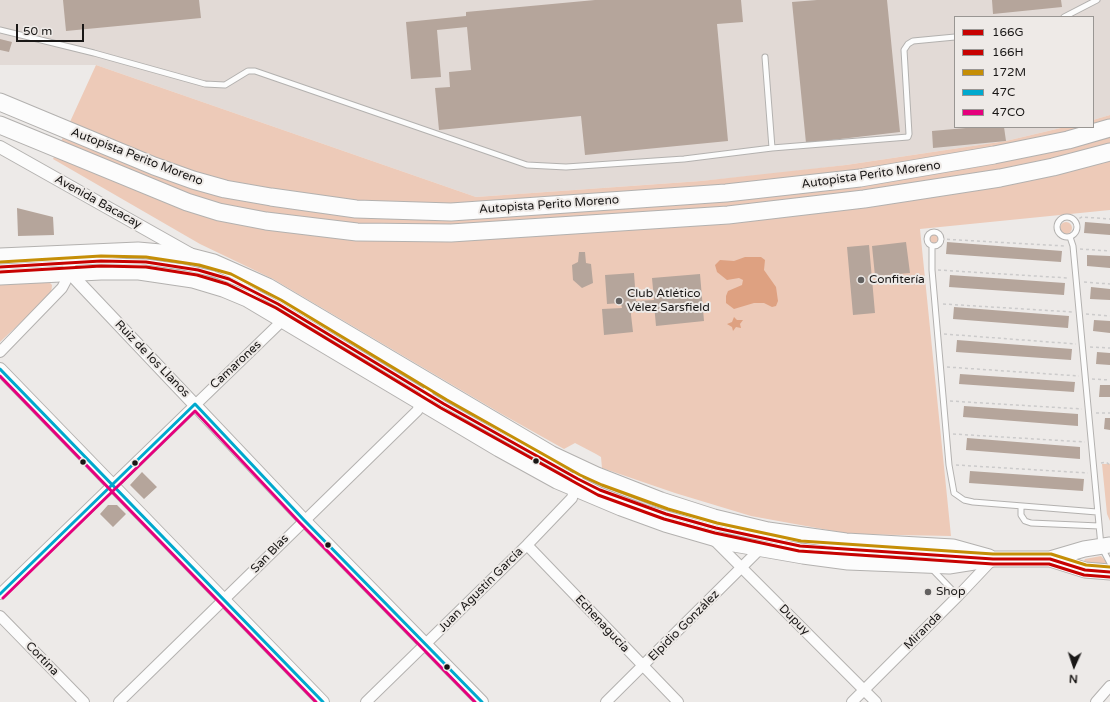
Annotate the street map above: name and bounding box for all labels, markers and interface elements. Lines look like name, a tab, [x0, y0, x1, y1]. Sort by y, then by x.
scale bar	[18, 16, 86, 42]
legend	[954, 16, 1094, 128]
text: 50 m	[23, 24, 52, 38]
text: 166G	[992, 25, 1024, 39]
text: 166H	[992, 45, 1024, 59]
text: 172M	[992, 65, 1026, 79]
text: 47C	[992, 85, 1015, 99]
text: 47CO	[992, 105, 1025, 119]
street label: Autopista Perito Moreno	[69, 125, 205, 189]
street label: Autopista Perito Moreno	[801, 158, 941, 192]
street label: Avenida Bacacay	[52, 172, 144, 232]
street label: Autopista Perito Moreno	[479, 193, 619, 217]
place label: Confitería	[869, 273, 925, 287]
marker: Confitería	[856, 275, 866, 285]
place label: Club Atlético Vélez Sarsfield	[627, 287, 710, 315]
marker: Club Atlético Vélez Sarsfield	[614, 296, 624, 306]
street label: Ruiz de los Llanos	[112, 317, 192, 401]
street label: Camarones	[208, 338, 264, 392]
unlabelled marker	[531, 456, 541, 466]
unlabelled marker	[78, 457, 88, 467]
unlabelled marker	[130, 458, 140, 468]
street label: San Blas	[248, 532, 292, 576]
unlabelled marker	[323, 540, 333, 550]
street label: Juan Agustín García	[436, 545, 526, 635]
place label: Shop	[936, 585, 965, 599]
marker: Shop	[923, 587, 933, 597]
street label: Elpidio González	[646, 588, 722, 664]
street label: Echenagucía	[572, 592, 632, 656]
street label: Dupuy	[776, 602, 812, 638]
street label: Miranda	[901, 609, 945, 653]
street label: Cortina	[22, 639, 62, 679]
north arrow	[1054, 646, 1094, 686]
unlabelled marker	[442, 662, 452, 672]
text: N	[1069, 672, 1078, 685]

